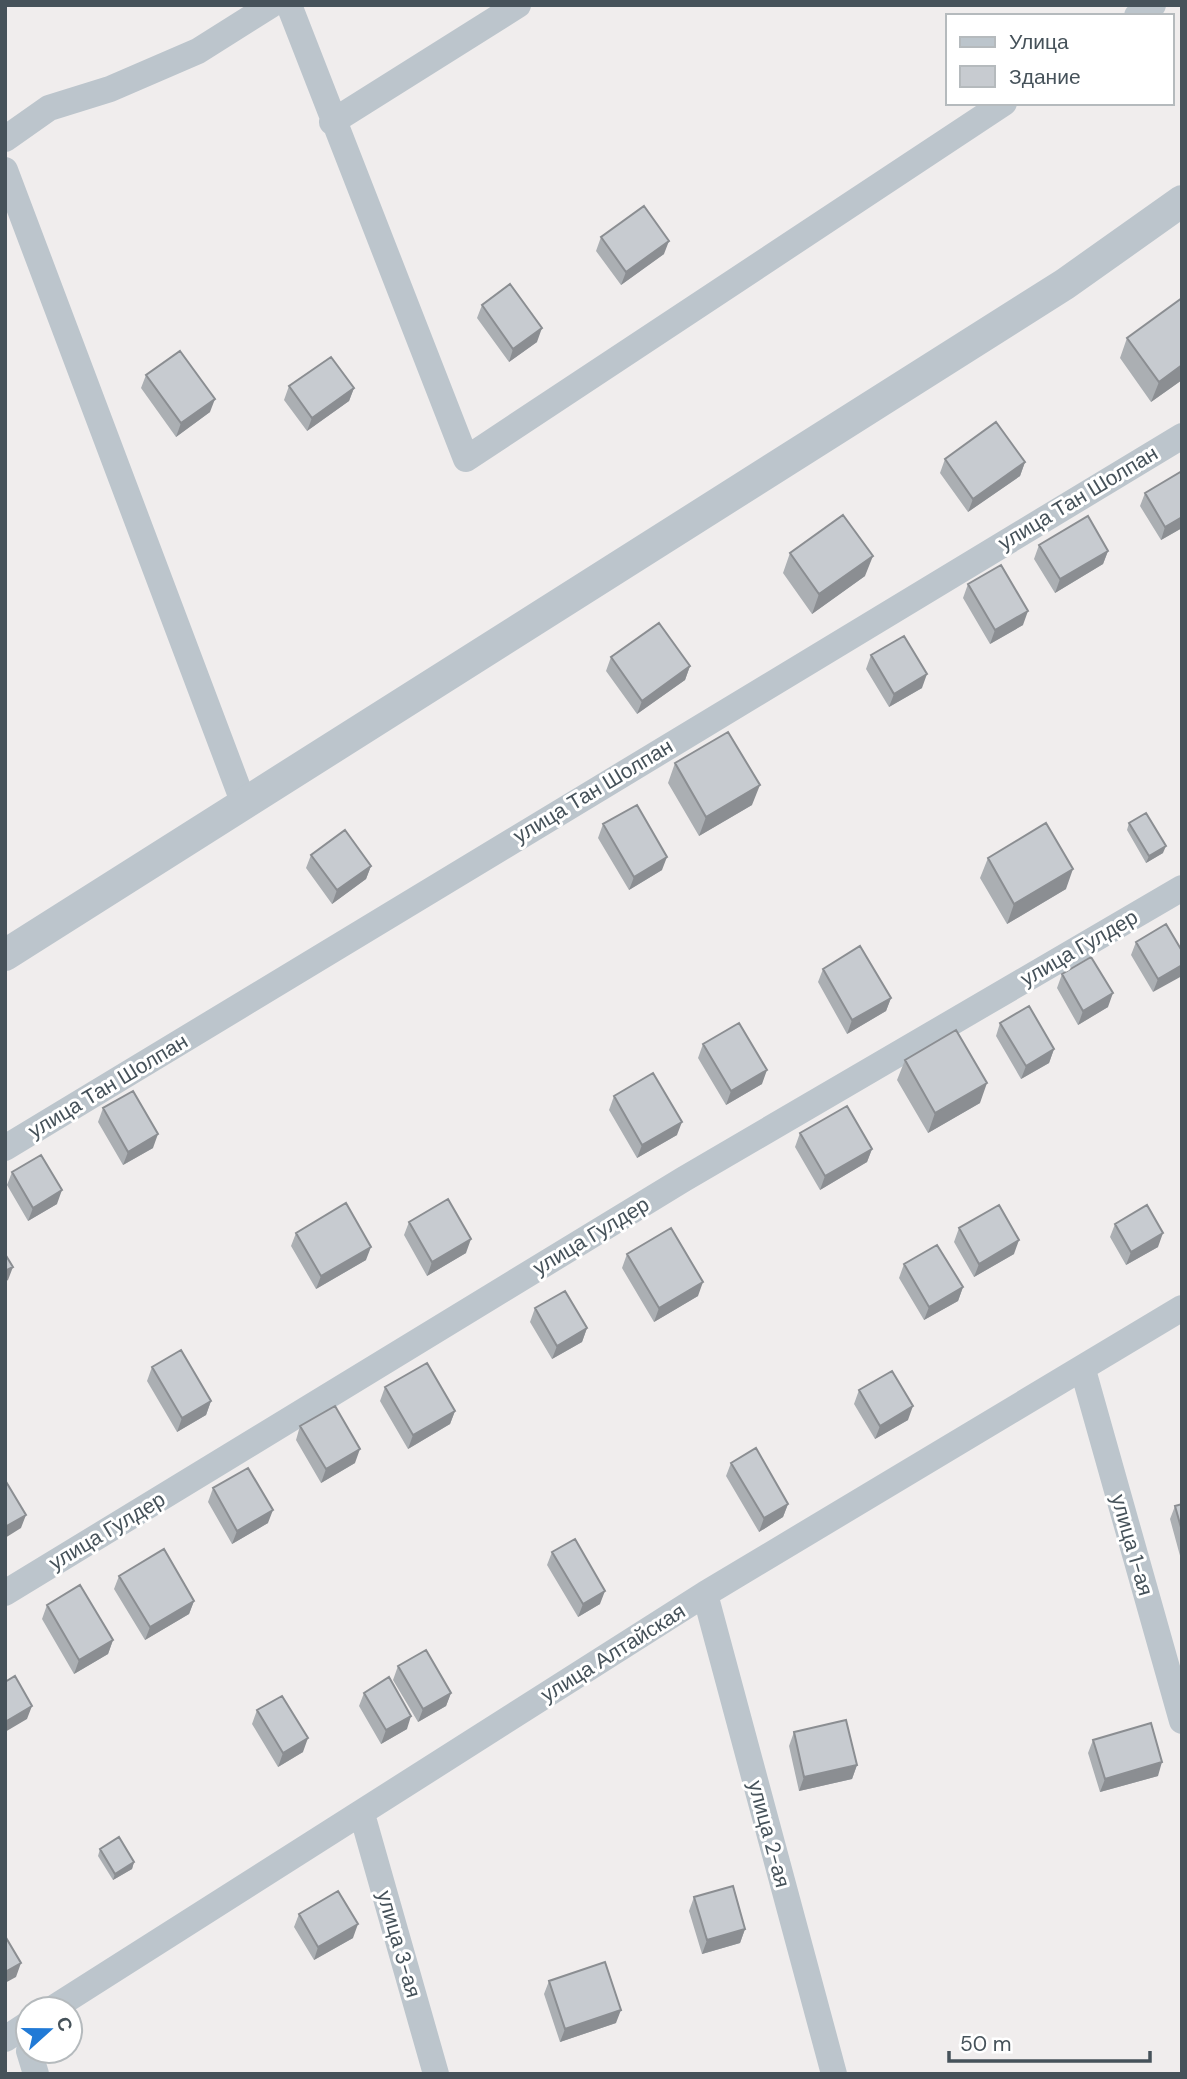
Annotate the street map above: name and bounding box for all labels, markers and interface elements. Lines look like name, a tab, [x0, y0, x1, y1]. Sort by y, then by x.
legend	[946, 14, 1173, 105]
text: Улица	[1009, 28, 1069, 56]
text: Здание	[1009, 63, 1081, 91]
street label: улица Тан Шолпан	[993, 439, 1163, 557]
street label: улица Тан Шолпан	[508, 732, 678, 850]
street label: улица Гулдер	[1015, 903, 1143, 993]
street label: улица Тан Шолпан	[23, 1027, 193, 1145]
street label: улица Гулдер	[528, 1190, 654, 1282]
street label: улица Гулдер	[44, 1485, 170, 1577]
street label: улица 1-ая	[1104, 1491, 1160, 1599]
street label: улица Алтайская	[535, 1597, 691, 1709]
street label: улица 2-ая	[741, 1777, 797, 1891]
street label: улица 3-ая	[370, 1887, 428, 2001]
north arrow	[14, 1995, 84, 2065]
text: С	[50, 2013, 79, 2035]
scale bar	[949, 2020, 1150, 2064]
text: 50 m	[960, 2030, 1011, 2058]

